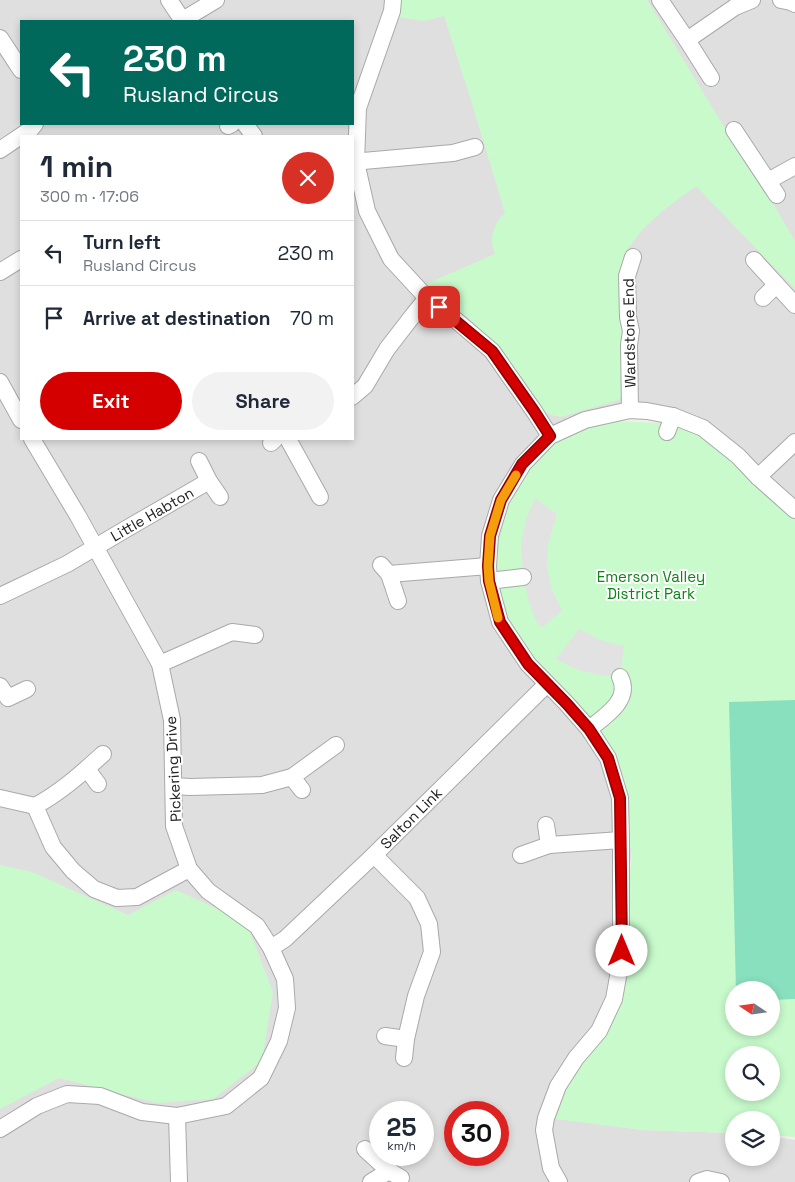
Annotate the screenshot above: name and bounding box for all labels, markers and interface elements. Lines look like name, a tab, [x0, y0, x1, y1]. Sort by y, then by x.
text: 230 m	[123, 37, 227, 81]
icon: left	[40, 40, 105, 105]
text: Rusland Circus	[123, 80, 279, 108]
text: 1 min	[40, 147, 113, 186]
button: close	[282, 152, 334, 204]
text: 300 m · 17:06	[40, 186, 139, 207]
text: Turn left	[83, 230, 161, 255]
icon: left	[40, 239, 68, 267]
text: 230 m	[278, 241, 334, 266]
text: Rusland Circus	[83, 255, 196, 276]
street label: Wardstone End	[619, 278, 639, 388]
pin	[418, 286, 460, 328]
icon: arrive	[425, 293, 453, 321]
icon: arrive	[40, 304, 68, 332]
text: Arrive at destination	[83, 306, 271, 331]
text: 70 m	[290, 306, 334, 331]
button: Exit	[40, 372, 182, 430]
button: Share	[192, 372, 334, 430]
street label: Little Habton	[107, 483, 197, 545]
park label: Emerson Valley District Park	[597, 567, 705, 603]
street label: Pickering Drive	[161, 715, 185, 823]
street label: Salton Link	[376, 783, 446, 853]
position arrow	[595, 924, 647, 976]
north arrow	[725, 981, 780, 1036]
map controls	[725, 981, 780, 1166]
button: search	[725, 1046, 780, 1101]
speed limit sign: 30	[444, 1101, 509, 1166]
text: 25	[387, 1111, 416, 1143]
button: layers	[725, 1111, 780, 1166]
text: km/h	[387, 1138, 416, 1154]

